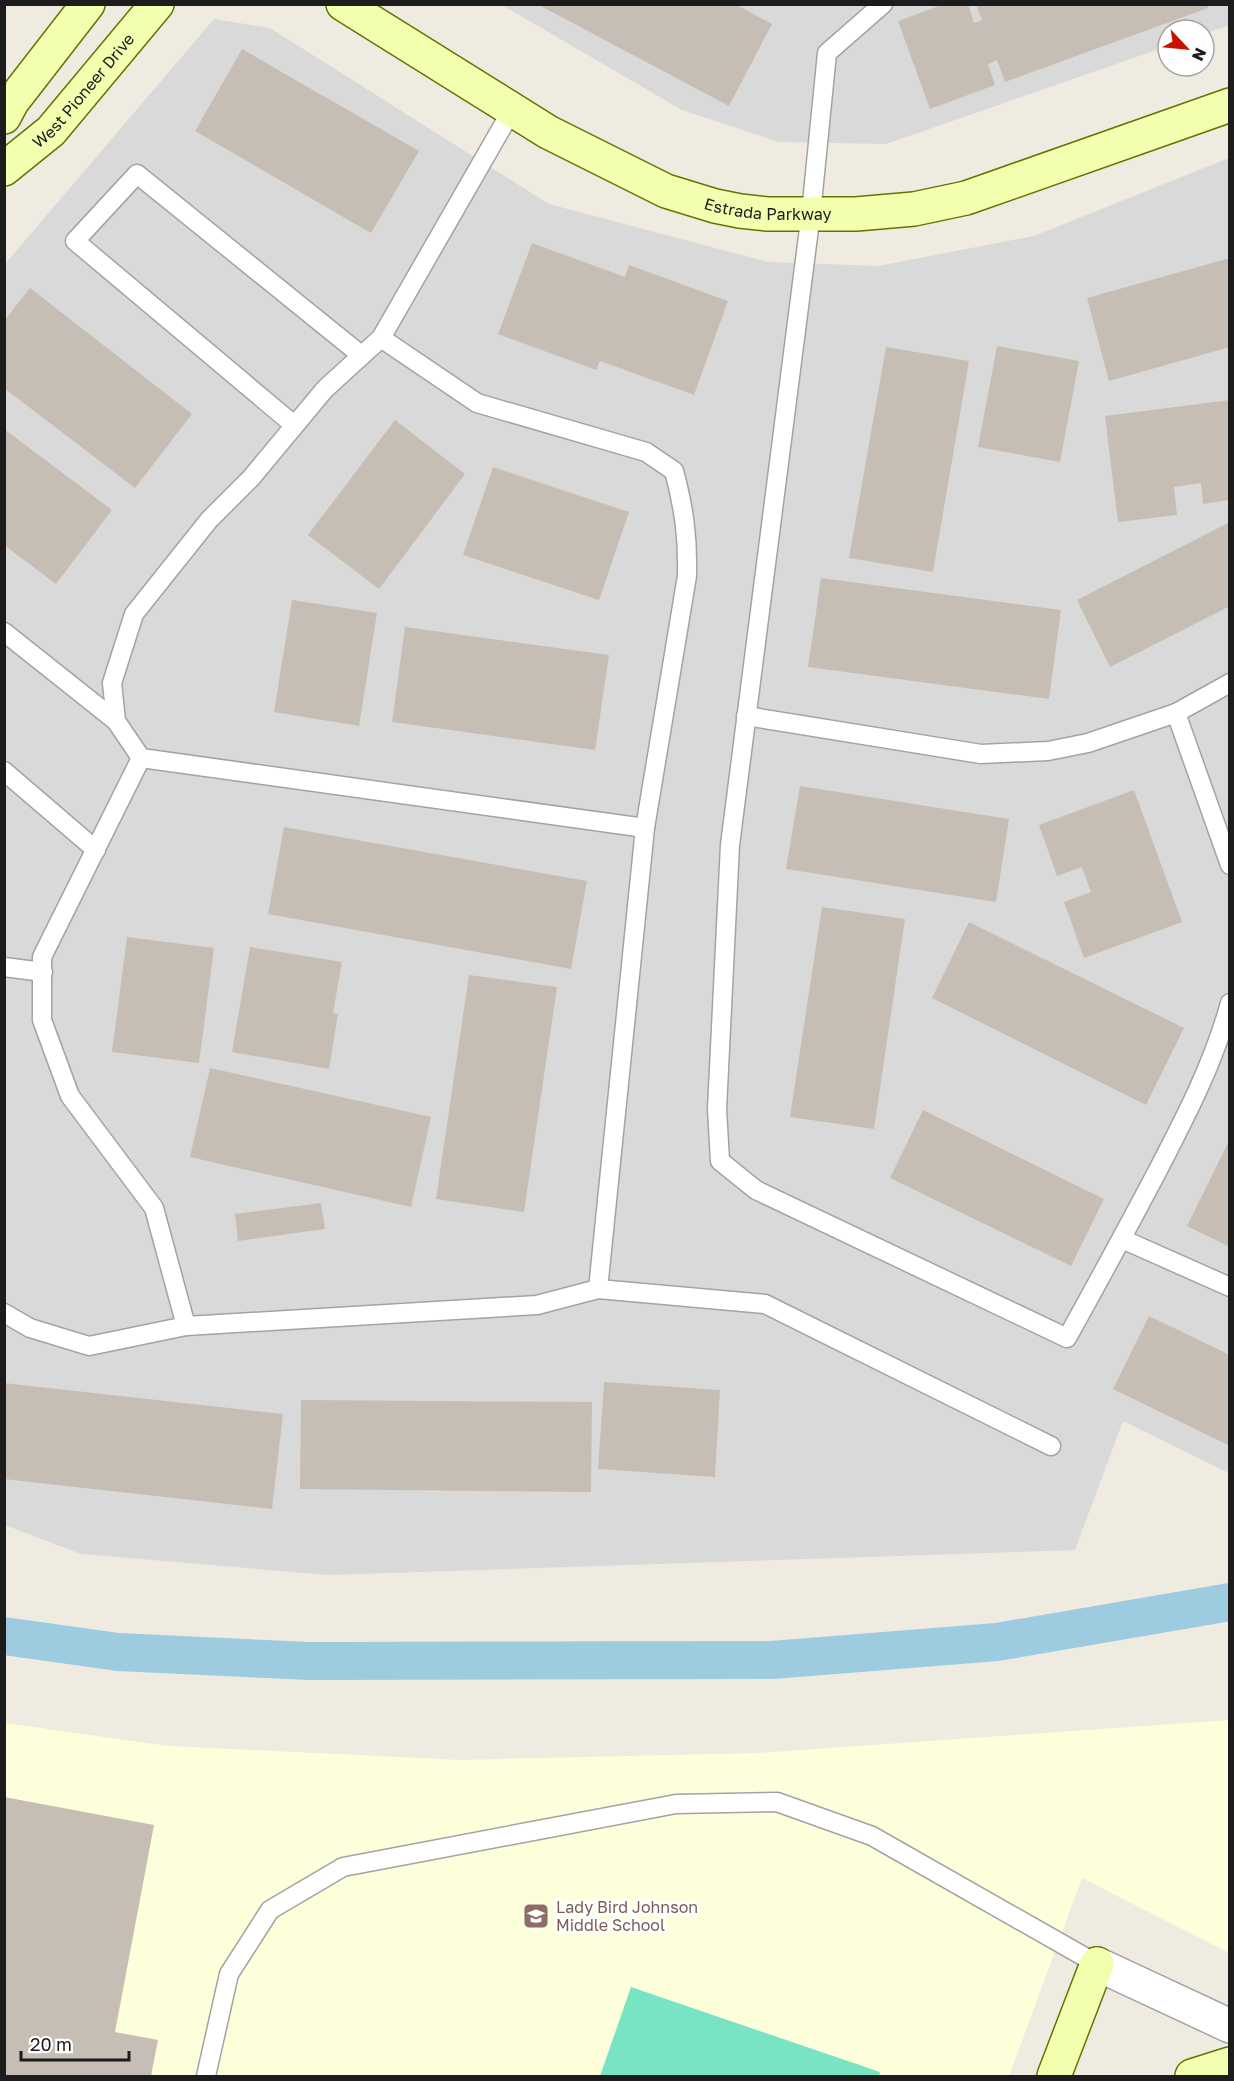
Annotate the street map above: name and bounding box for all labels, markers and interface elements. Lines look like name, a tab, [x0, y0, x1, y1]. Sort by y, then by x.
north arrow	[1156, 18, 1216, 78]
street label: West Pioneer Drive	[28, 29, 138, 152]
text: N	[1188, 45, 1211, 64]
street label: Estrada Parkway	[702, 193, 831, 224]
place label: Lady Bird Johnson Middle School	[556, 1897, 698, 1935]
school or university icon: Lady Bird Johnson Middle School	[521, 1901, 551, 1931]
scale bar	[21, 2024, 129, 2062]
text: 20 m	[30, 2033, 72, 2055]

